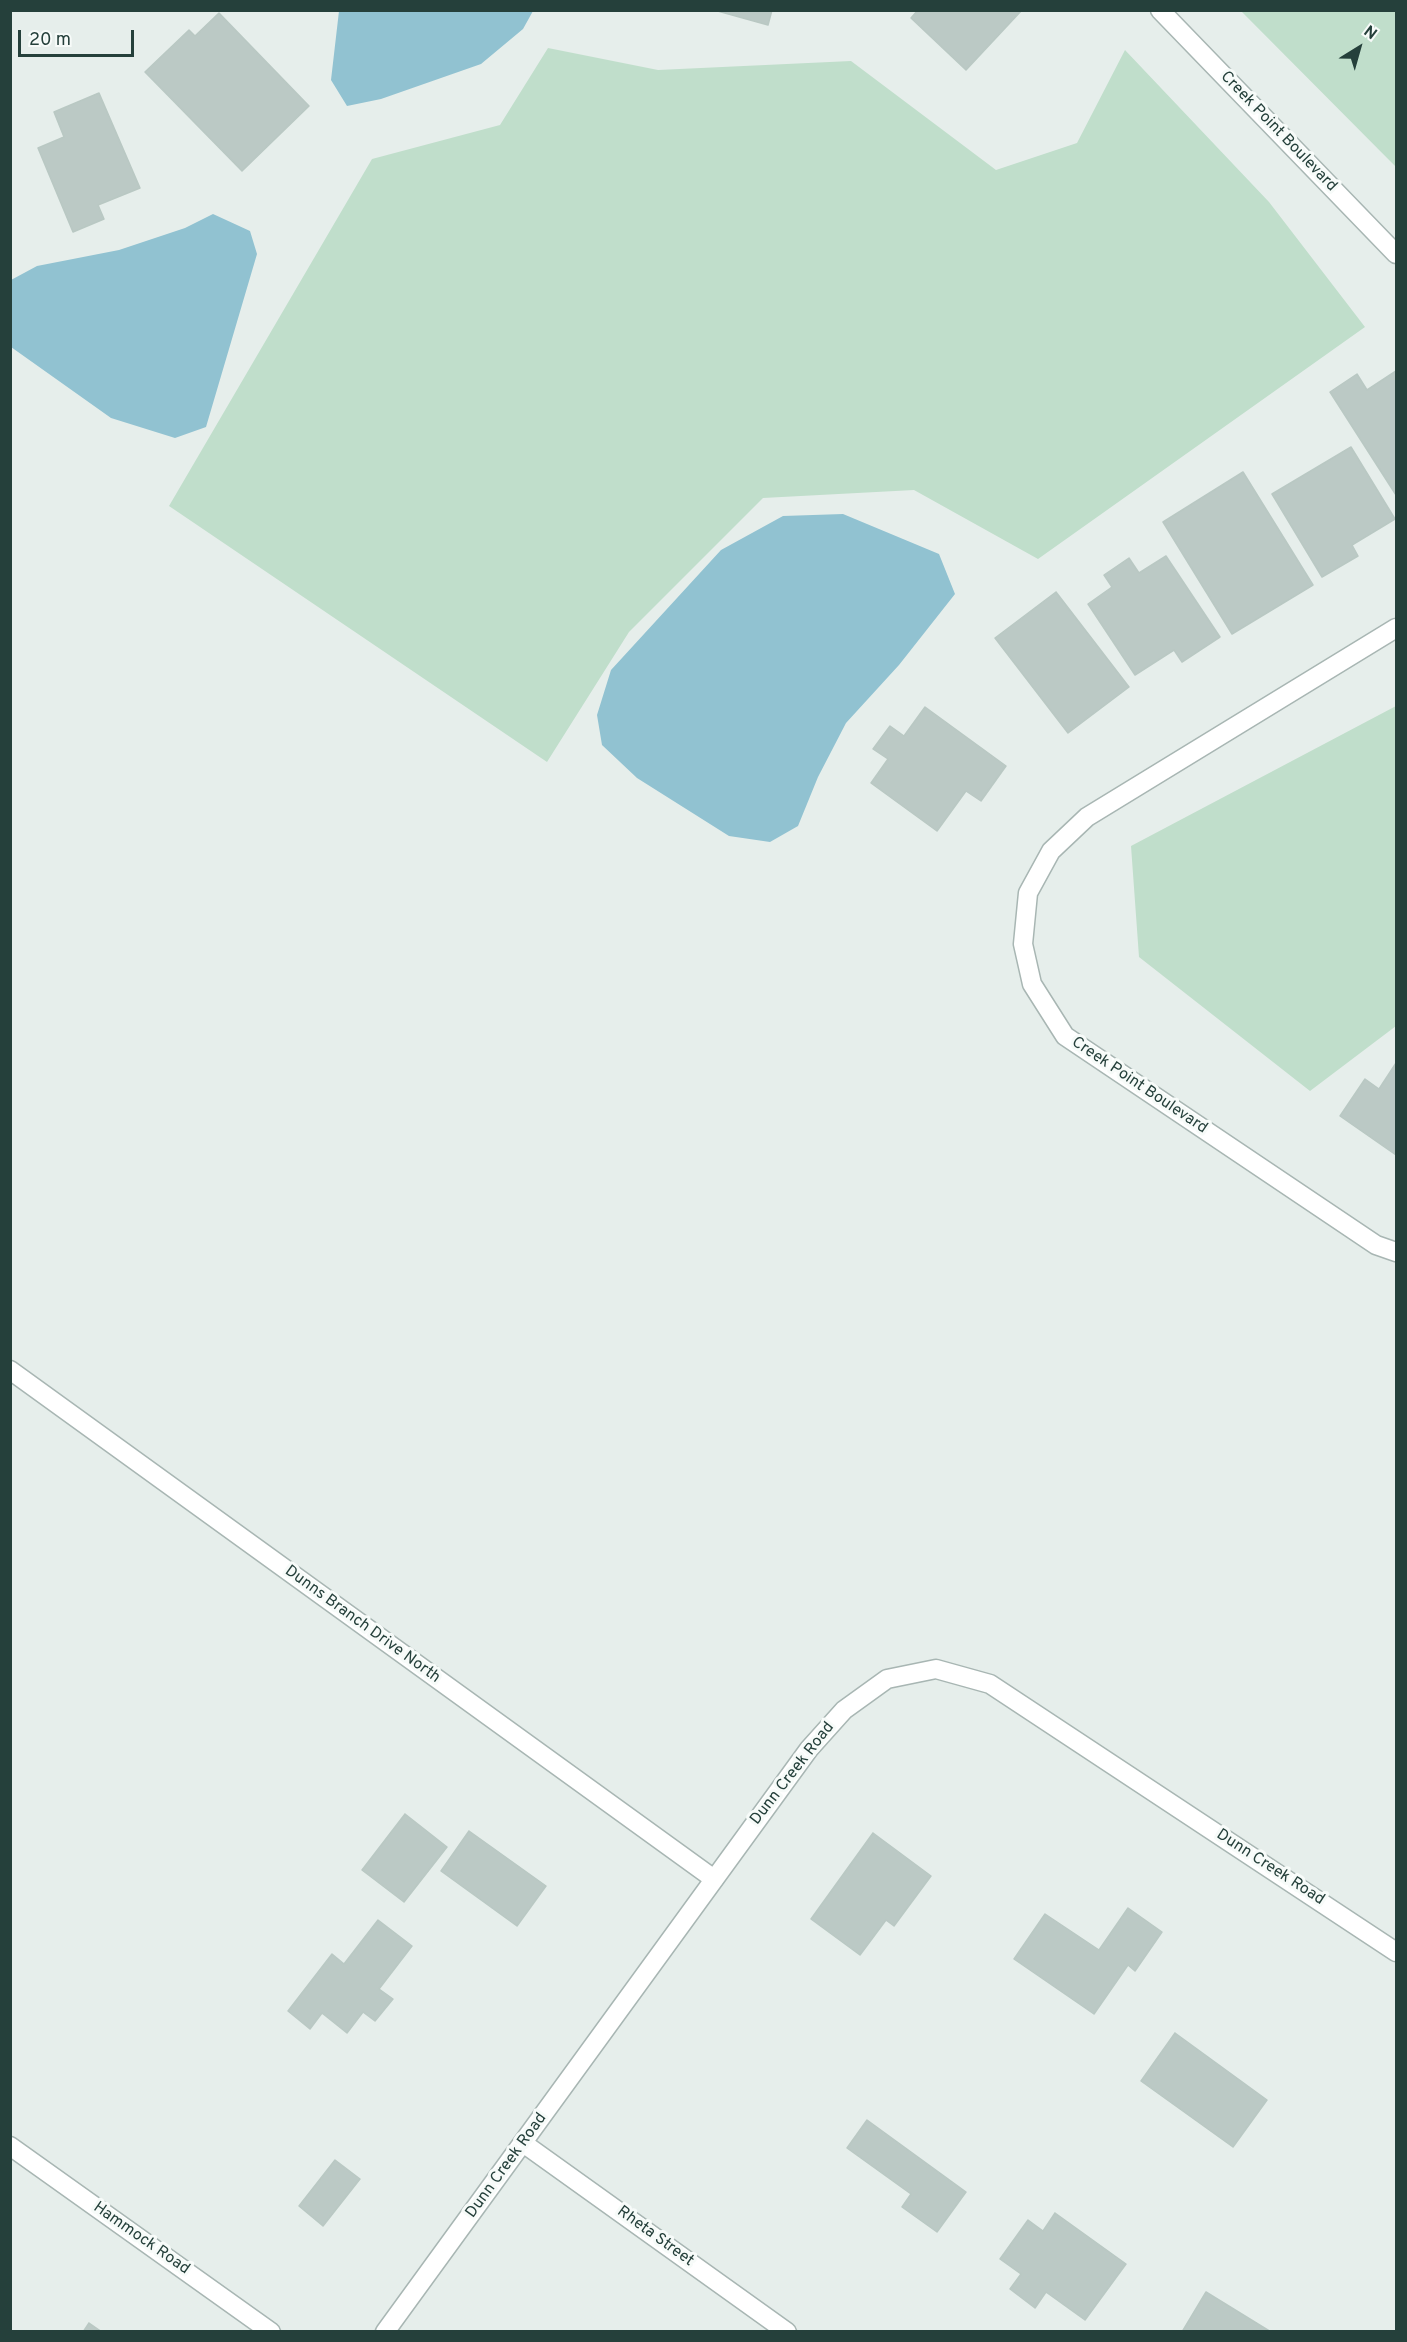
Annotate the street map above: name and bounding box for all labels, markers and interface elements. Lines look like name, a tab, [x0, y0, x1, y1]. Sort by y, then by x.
scale bar	[21, 18, 136, 56]
north arrow	[1329, 18, 1389, 78]
text: N	[1359, 22, 1380, 45]
text: 20 m	[29, 29, 71, 52]
street label: Creek Point Boulevard	[1216, 68, 1340, 196]
street label: Creek Point Boulevard	[1067, 1033, 1211, 1139]
street label: Dunns Branch Drive North	[280, 1562, 444, 1688]
street label: Dunn Creek Road	[747, 1719, 839, 1829]
street label: Dunn Creek Road	[1212, 1826, 1328, 1910]
street label: Dunn Creek Road	[462, 2110, 552, 2222]
street label: Hammock Road	[89, 2199, 193, 2279]
street label: Rheta Street	[613, 2203, 697, 2271]

